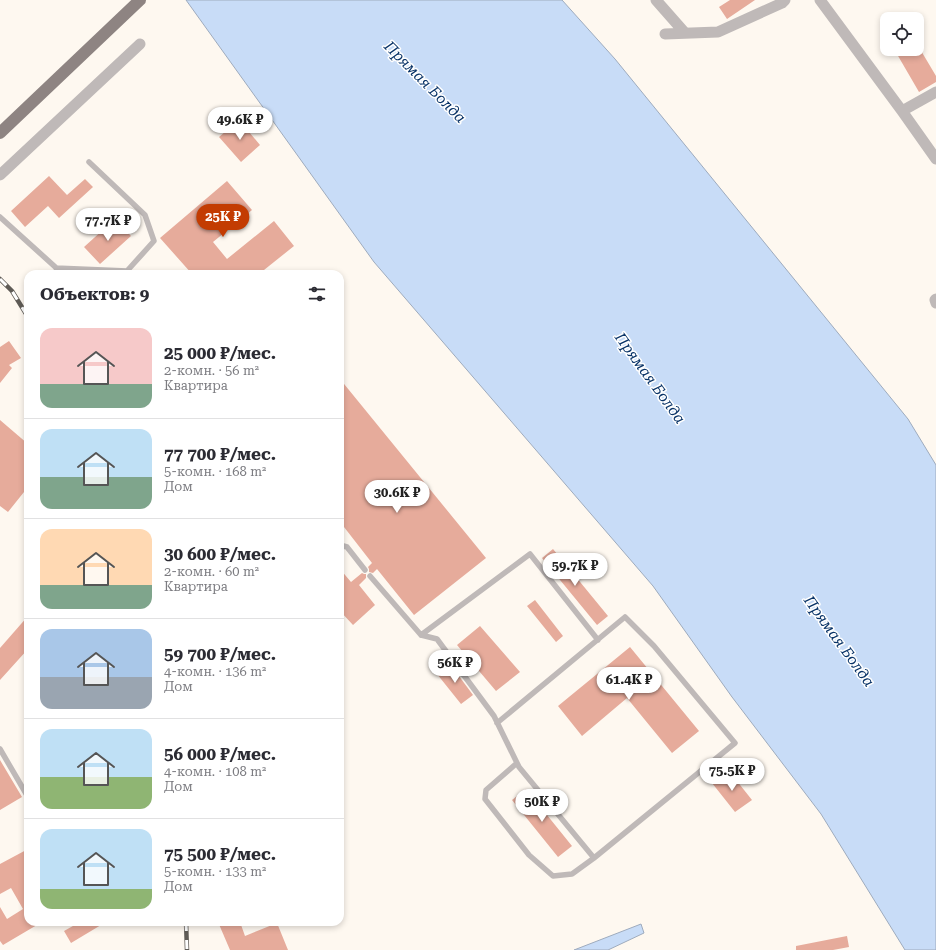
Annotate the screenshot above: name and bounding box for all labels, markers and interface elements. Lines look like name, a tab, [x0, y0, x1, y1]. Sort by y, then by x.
map controls	[880, 12, 924, 56]
button: locate	[880, 12, 924, 56]
water label: Прямая Болда	[380, 37, 470, 127]
pin: 49.6K ₽	[203, 107, 277, 141]
text: 49.6K ₽	[217, 112, 263, 127]
pin: 25K ₽	[195, 204, 251, 238]
pin: 77.7K ₽	[71, 208, 145, 242]
text: 25K ₽	[205, 209, 241, 224]
text: 77.7K ₽	[85, 213, 131, 228]
icon: filters	[306, 283, 328, 305]
text: Объектов: 9	[40, 284, 149, 304]
water label: Прямая Болда	[610, 328, 689, 427]
text: 25 000 ₽/мес.	[164, 343, 276, 363]
icon: home	[72, 344, 120, 392]
text: 2-комн. · 56 m²	[164, 363, 259, 378]
text: Квартира	[164, 378, 228, 393]
text: 77 700 ₽/мес.	[164, 444, 276, 464]
icon: home	[72, 445, 120, 493]
text: 5-комн. · 168 m²	[164, 464, 266, 479]
text: Дом	[164, 479, 193, 494]
pin: 30.6K ₽	[360, 480, 434, 514]
text: 30.6K ₽	[374, 485, 420, 500]
text: 30 600 ₽/мес.	[164, 544, 276, 564]
icon: home	[72, 545, 120, 593]
pin: 59.7K ₽	[538, 553, 612, 587]
text: 59.7K ₽	[552, 558, 598, 573]
text: 2-комн. · 60 m²	[164, 564, 259, 579]
text: Квартира	[164, 579, 228, 594]
water label: Прямая Болда	[799, 591, 878, 690]
text: 59 700 ₽/мес.	[164, 644, 276, 664]
icon: home	[72, 645, 120, 693]
pin: 56K ₽	[427, 650, 483, 684]
text: 56K ₽	[437, 655, 473, 670]
text: 4-комн. · 136 m²	[164, 664, 266, 679]
pin: 61.4K ₽	[592, 667, 666, 701]
text: 61.4K ₽	[606, 672, 652, 687]
text: Дом	[164, 679, 193, 694]
text: 56 000 ₽/мес.	[164, 744, 276, 764]
icon: home	[72, 745, 120, 793]
pin: 75.5K ₽	[695, 758, 769, 792]
text: 75.5K ₽	[709, 763, 755, 778]
text: 4-комн. · 108 m²	[164, 764, 266, 779]
text: Дом	[164, 779, 193, 794]
pin: 50K ₽	[514, 789, 570, 823]
text: 50K ₽	[524, 794, 560, 809]
text: 75 500 ₽/мес.	[164, 844, 276, 864]
icon: home	[72, 845, 120, 893]
text: 5-комн. · 133 m²	[164, 864, 266, 879]
text: Дом	[164, 879, 193, 894]

